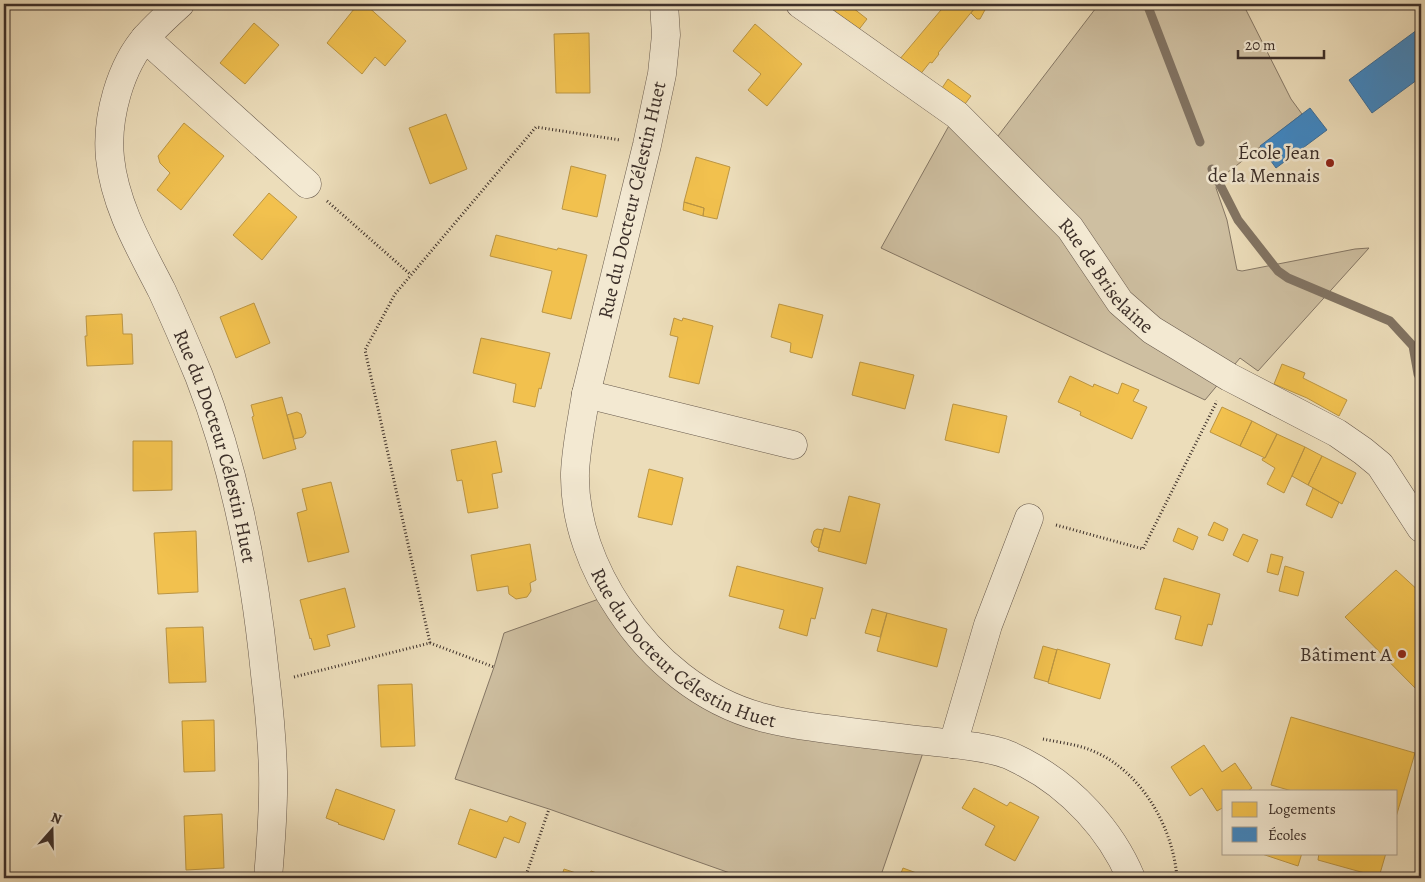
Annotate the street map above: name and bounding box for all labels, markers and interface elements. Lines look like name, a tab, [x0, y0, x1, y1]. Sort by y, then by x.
scale bar	[1238, 28, 1324, 60]
text: 20 m	[1245, 35, 1276, 55]
street label: Rue du Docteur Célestin Huet	[592, 78, 673, 321]
place label: École Jean de la Mennais	[1208, 139, 1320, 189]
marker: École Jean de la Mennais	[1324, 157, 1336, 169]
street label: Rue de Briselaine	[1053, 211, 1160, 339]
street label: Rue du Docteur Célestin Huet	[167, 325, 263, 565]
street label: Rue du Docteur Célestin Huet	[585, 563, 779, 734]
place label: Bâtiment A	[1300, 641, 1392, 668]
marker: Bâtiment A	[1396, 648, 1408, 660]
legend	[1222, 790, 1398, 854]
text: Logements	[1268, 799, 1336, 819]
north arrow	[28, 804, 78, 854]
text: N	[48, 808, 64, 829]
text: Écoles	[1268, 825, 1307, 845]

